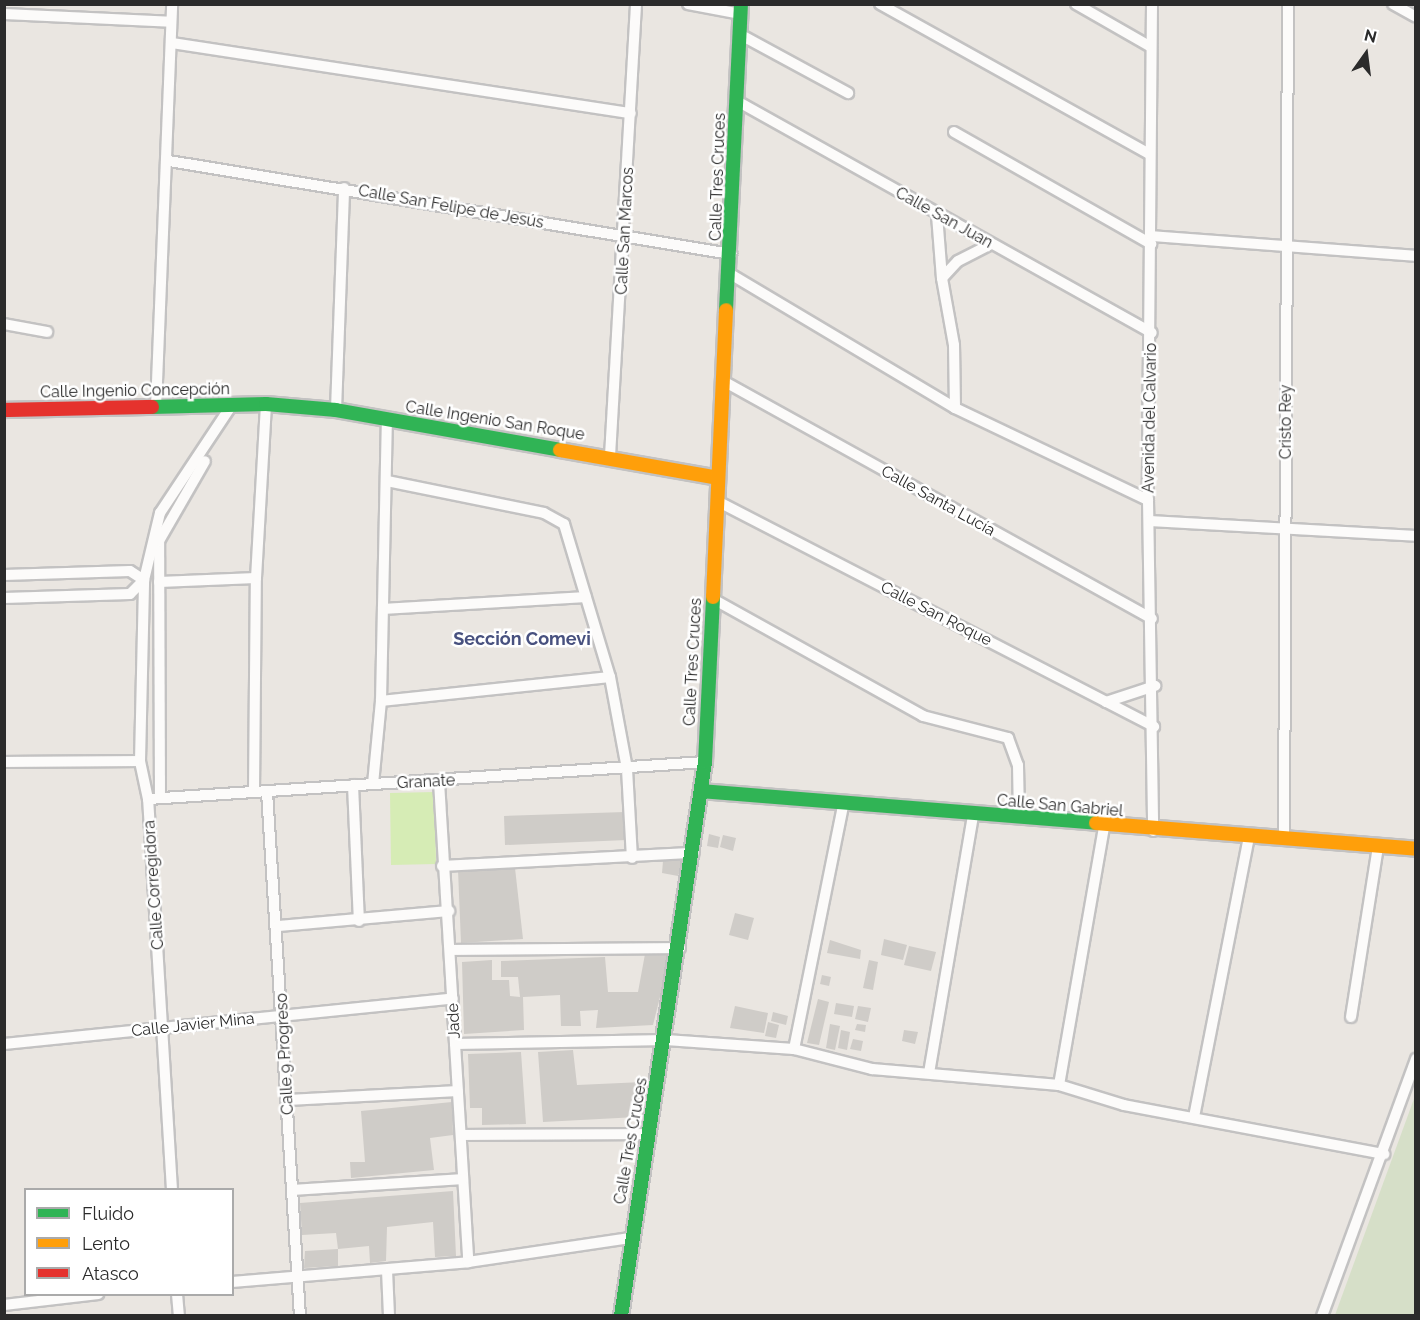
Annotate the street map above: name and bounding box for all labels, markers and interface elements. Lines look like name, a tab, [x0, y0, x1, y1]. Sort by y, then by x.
north arrow	[1336, 24, 1396, 84]
text: N	[1362, 25, 1379, 47]
street label: Calle Tres Cruces	[706, 112, 730, 242]
street label: Calle San Marcos	[612, 167, 638, 295]
street label: Calle San Felipe de Jesús	[357, 181, 545, 233]
street label: Calle San Juan	[892, 183, 996, 253]
street label: Avenida del Calvario	[1139, 342, 1161, 494]
street label: Calle Ingenio Concepción	[40, 380, 230, 402]
street label: Cristo Rey	[1276, 385, 1296, 459]
street label: Calle Ingenio San Roque	[404, 397, 586, 445]
street label: Calle Santa Lucía	[878, 462, 998, 540]
street label: Calle San Roque	[877, 578, 995, 650]
street label: Calle Tres Cruces	[680, 597, 706, 727]
district label: Sección Comevi	[453, 628, 591, 650]
street label: Granate	[396, 771, 456, 793]
street label: Calle San Gabriel	[996, 791, 1124, 821]
street label: Calle Corregidora	[140, 820, 168, 950]
street label: Calle 9 Progreso	[272, 993, 298, 1115]
street label: Jade	[443, 1003, 465, 1039]
street label: Calle Javier Mina	[130, 1009, 256, 1041]
street label: Calle Tres Cruces	[610, 1076, 652, 1206]
legend	[24, 1188, 234, 1296]
text: Fluido	[82, 1203, 134, 1224]
text: Lento	[82, 1233, 130, 1254]
text: Atasco	[82, 1263, 139, 1284]

